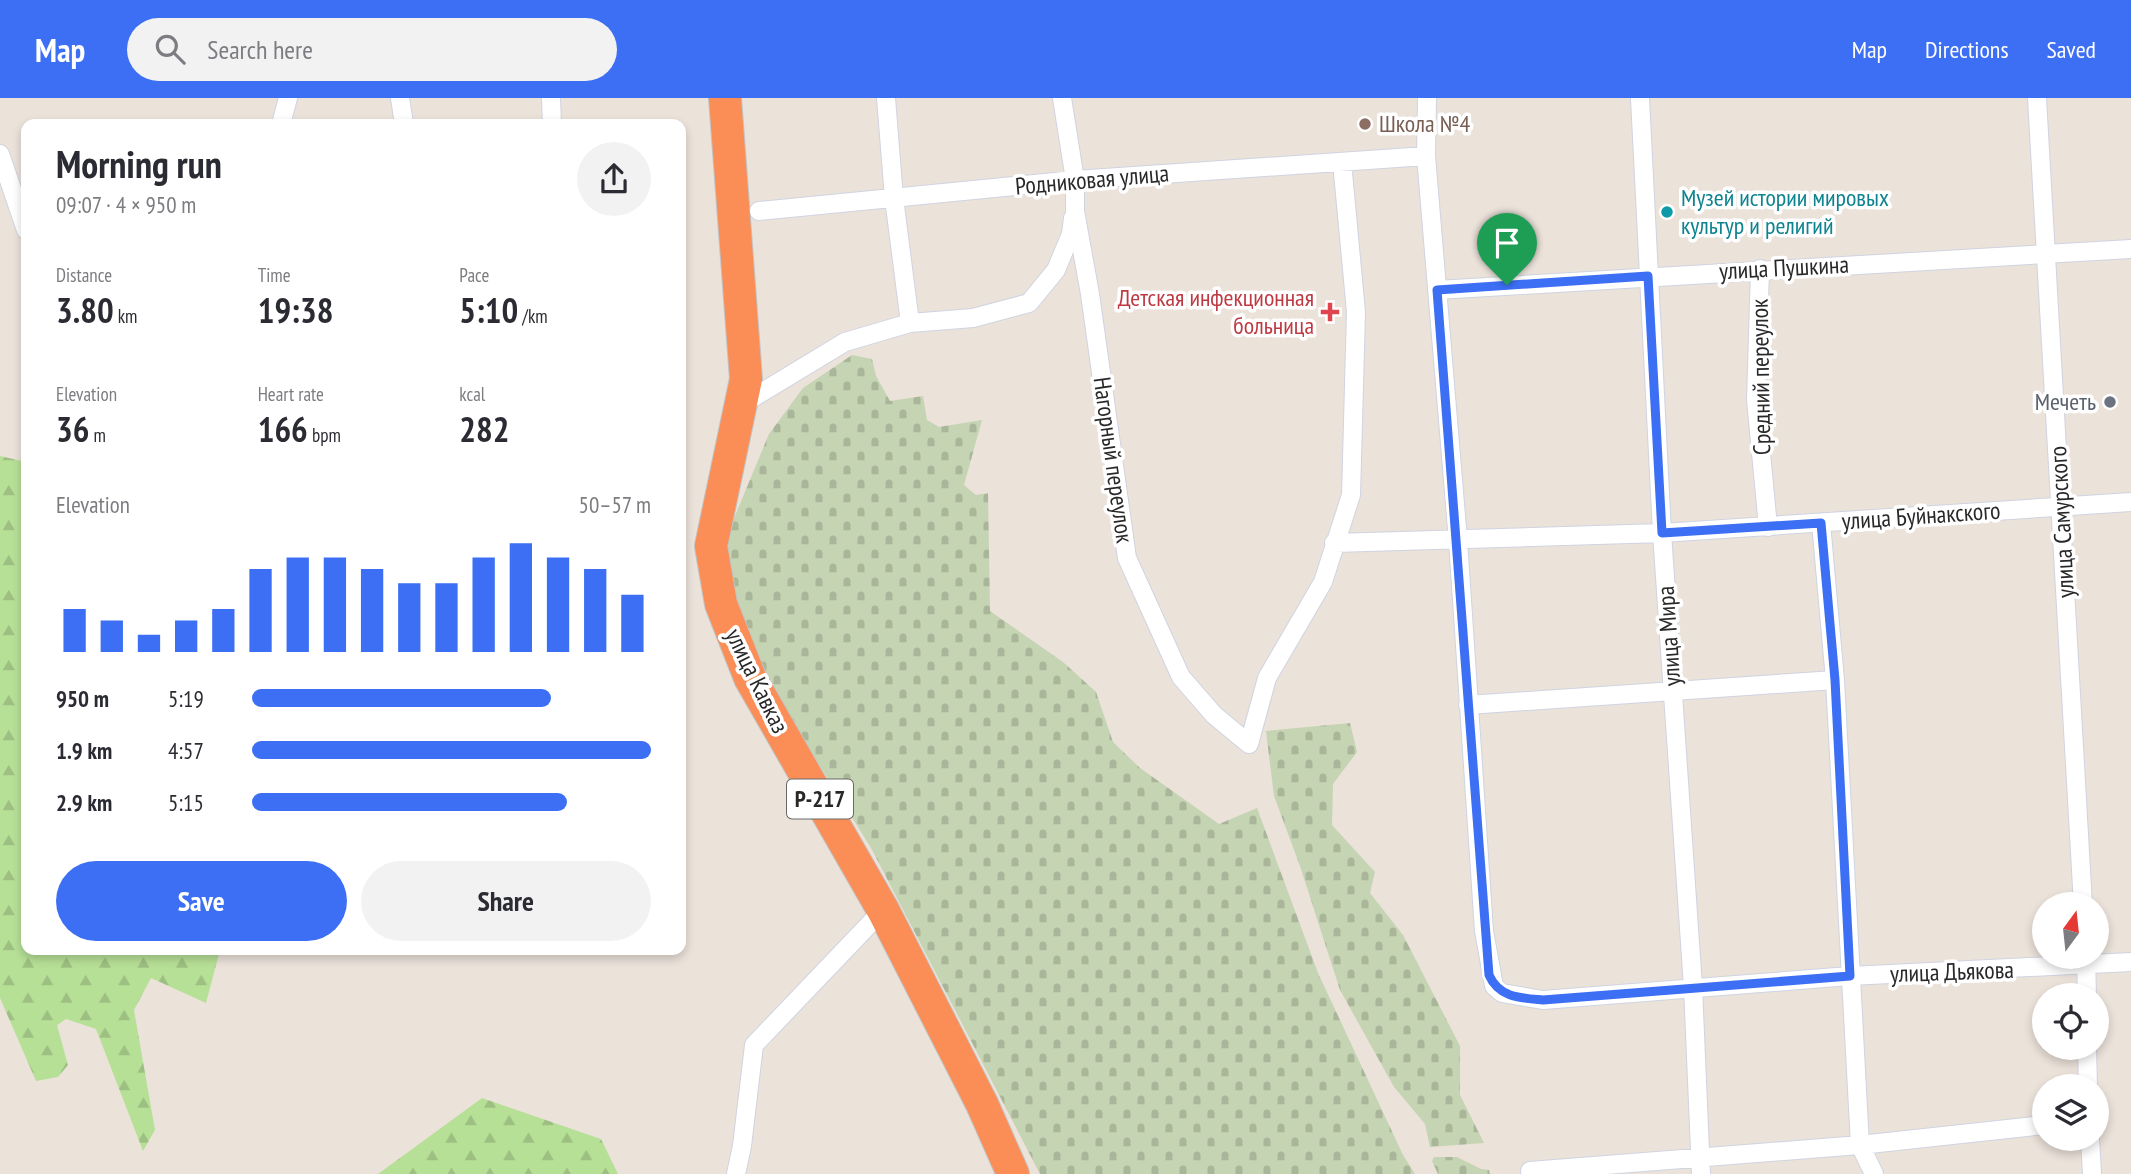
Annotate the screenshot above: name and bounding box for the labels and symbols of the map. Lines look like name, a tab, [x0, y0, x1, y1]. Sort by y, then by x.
place label: Школа №4	[1379, 108, 1470, 139]
marker: Школа №4	[1357, 116, 1373, 132]
street label: Родниковая улица	[1014, 157, 1170, 202]
place label: Музей истории мировых культур и религий	[1681, 182, 1889, 241]
marker: Музей истории мировых культур и религий	[1659, 204, 1675, 220]
pin	[1477, 213, 1537, 285]
street label: улица Пушкина	[1718, 249, 1850, 286]
place label: Детская инфекционная больница	[1118, 282, 1314, 341]
street label: Средний переулок	[1744, 298, 1777, 456]
marker: Детская инфекционная больница	[1320, 302, 1340, 322]
street label: Нагорный переулок	[1086, 375, 1141, 546]
place label: Мечеть	[2035, 386, 2096, 417]
marker: Мечеть	[2102, 394, 2118, 410]
street label: улица Самурского	[2042, 445, 2081, 599]
street label: улица Буйнакского	[1841, 494, 2001, 537]
street label: улица Мира	[1650, 585, 1687, 687]
street label: улица Кавказ	[719, 623, 796, 738]
road number: Р-217	[787, 779, 853, 818]
north arrow	[2032, 892, 2109, 970]
street label: улица Дьякова	[1890, 954, 2014, 989]

